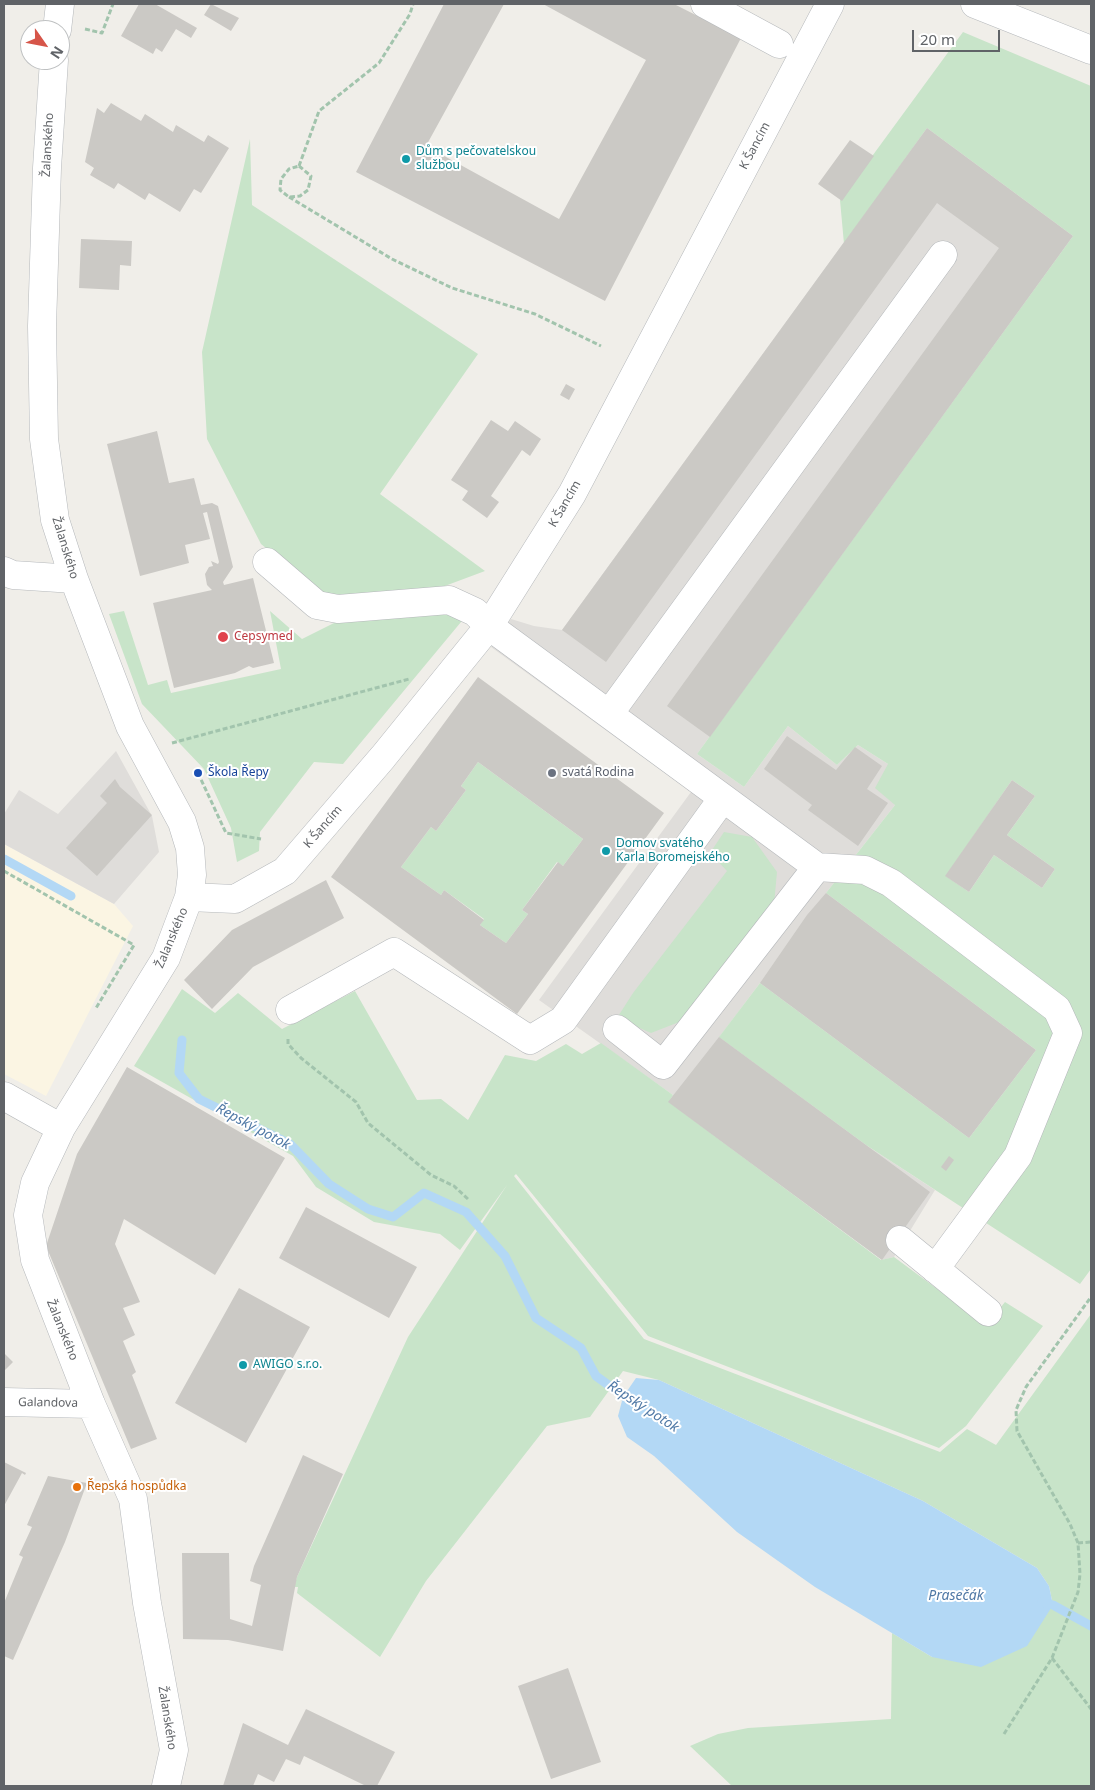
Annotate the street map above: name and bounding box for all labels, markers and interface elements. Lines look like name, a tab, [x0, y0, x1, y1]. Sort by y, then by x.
north arrow	[20, 20, 70, 70]
scale bar	[915, 20, 1002, 52]
text: 20 m	[920, 29, 955, 49]
text: N	[46, 43, 68, 63]
street label: Žalanského	[39, 112, 57, 178]
street label: K Šancím	[737, 120, 773, 172]
place label: Dům s pečovatelskou službou	[416, 145, 536, 173]
marker: Dům s pečovatelskou službou	[400, 153, 412, 165]
street label: K Šancím	[546, 478, 584, 530]
street label: Žalanského	[49, 515, 81, 581]
marker: Cepsymed	[216, 630, 230, 644]
place label: Cepsymed	[234, 630, 293, 644]
place label: Škola Řepy	[208, 766, 269, 780]
place label: svatá Rodina	[562, 766, 634, 780]
marker: Škola Řepy	[192, 767, 204, 779]
marker: svatá Rodina	[546, 767, 558, 779]
street label: K Šancím	[301, 803, 345, 851]
place label: Domov svatého Karla Boromejského	[616, 837, 730, 865]
marker: Domov svatého Karla Boromejského	[600, 845, 612, 857]
street label: Žalanského	[153, 906, 191, 970]
water label: Řepský potok	[213, 1100, 293, 1154]
street label: Žalanského	[43, 1297, 81, 1363]
place label: AWIGO s.r.o.	[253, 1358, 322, 1372]
marker: AWIGO s.r.o.	[237, 1359, 249, 1371]
water label: Řepský potok	[604, 1378, 682, 1436]
street label: Galandova	[18, 1395, 78, 1411]
place label: Řepská hospůdka	[87, 1480, 186, 1494]
marker: Řepská hospůdka	[71, 1481, 83, 1493]
water label: Prasečák	[928, 1588, 984, 1604]
street label: Žalanského	[155, 1685, 179, 1751]

